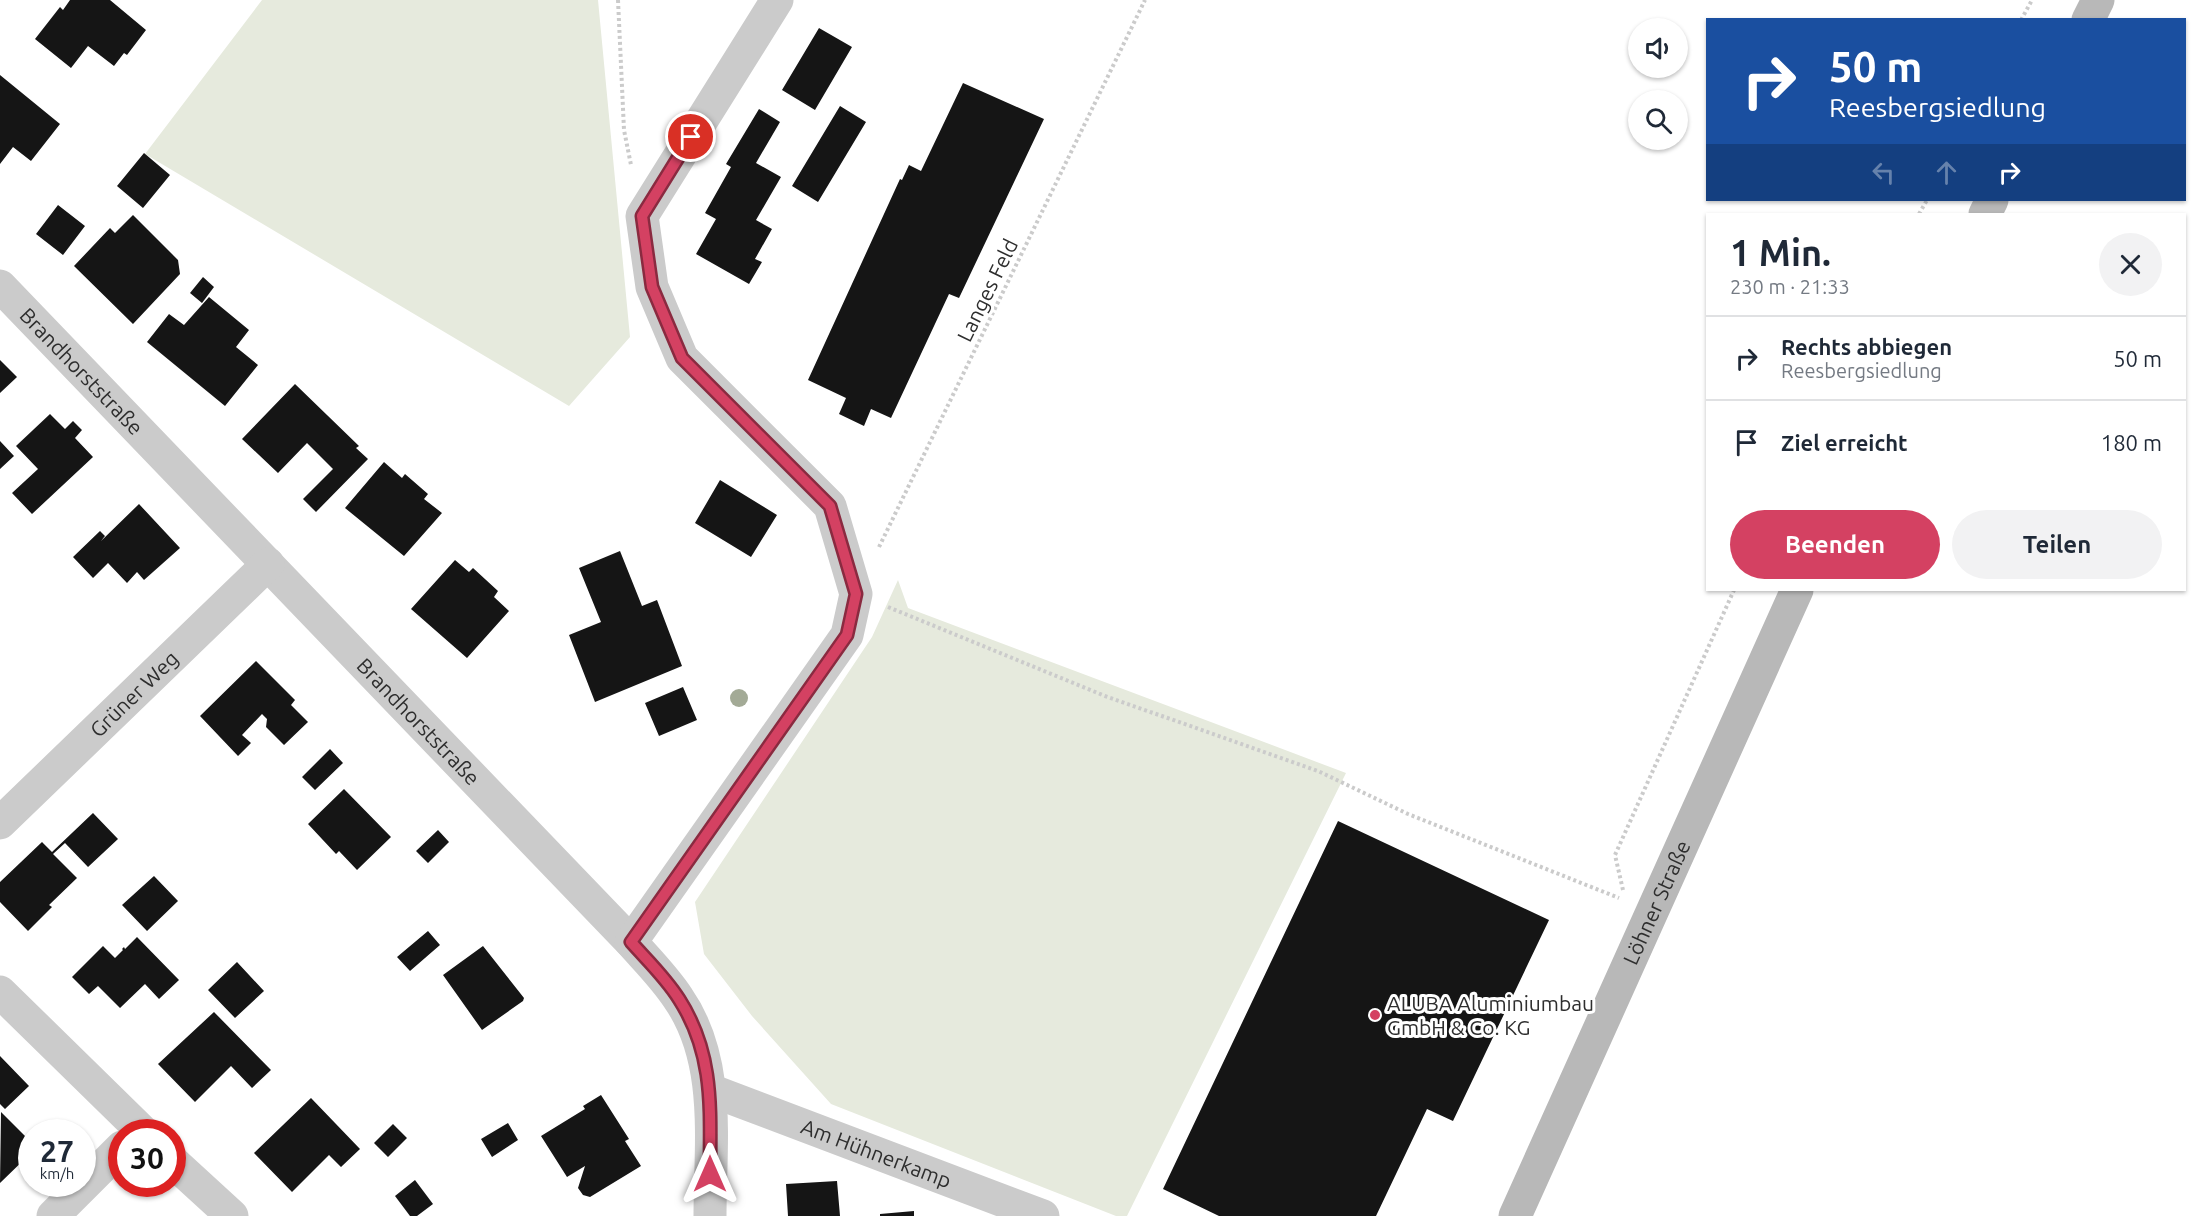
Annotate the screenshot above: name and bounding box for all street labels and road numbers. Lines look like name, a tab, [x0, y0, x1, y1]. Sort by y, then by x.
street label: Langes Feld	[952, 235, 1022, 345]
street label: Brandhorststraße	[15, 303, 148, 439]
street label: Grüner Weg	[85, 646, 183, 742]
street label: Brandhorststraße	[352, 653, 485, 790]
street label: Löhner Straße	[1618, 836, 1695, 968]
street label: Am Hühnerkamp	[798, 1114, 955, 1192]

